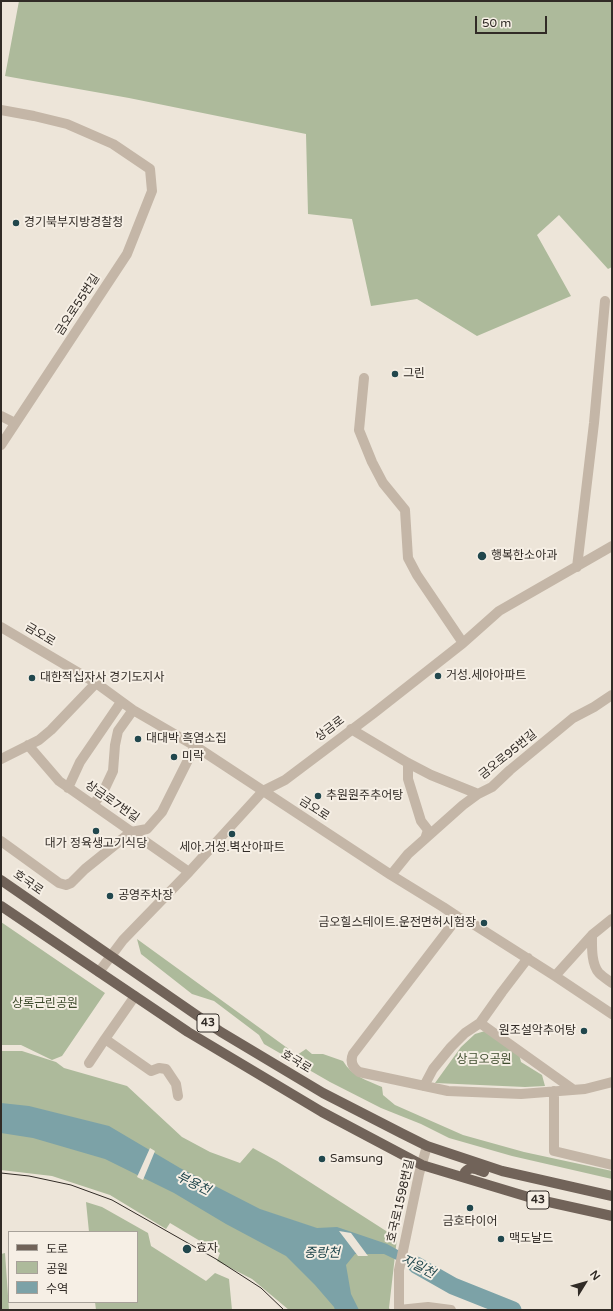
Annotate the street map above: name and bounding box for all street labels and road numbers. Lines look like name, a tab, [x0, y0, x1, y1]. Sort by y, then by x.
street label: 금오로55번길	[53, 272, 103, 338]
street label: 금오로	[22, 620, 58, 650]
street label: 상금로	[312, 713, 348, 745]
street label: 금오로95번길	[476, 727, 540, 783]
street label: 상금로7번길	[82, 778, 142, 826]
street label: 금오로	[296, 794, 332, 824]
street label: 호국로	[10, 868, 46, 898]
road number: 43	[197, 1014, 219, 1032]
street label: 호국로	[278, 1047, 314, 1077]
street label: 호국로1598번길	[384, 1158, 418, 1244]
road number: 43	[527, 1191, 549, 1209]

